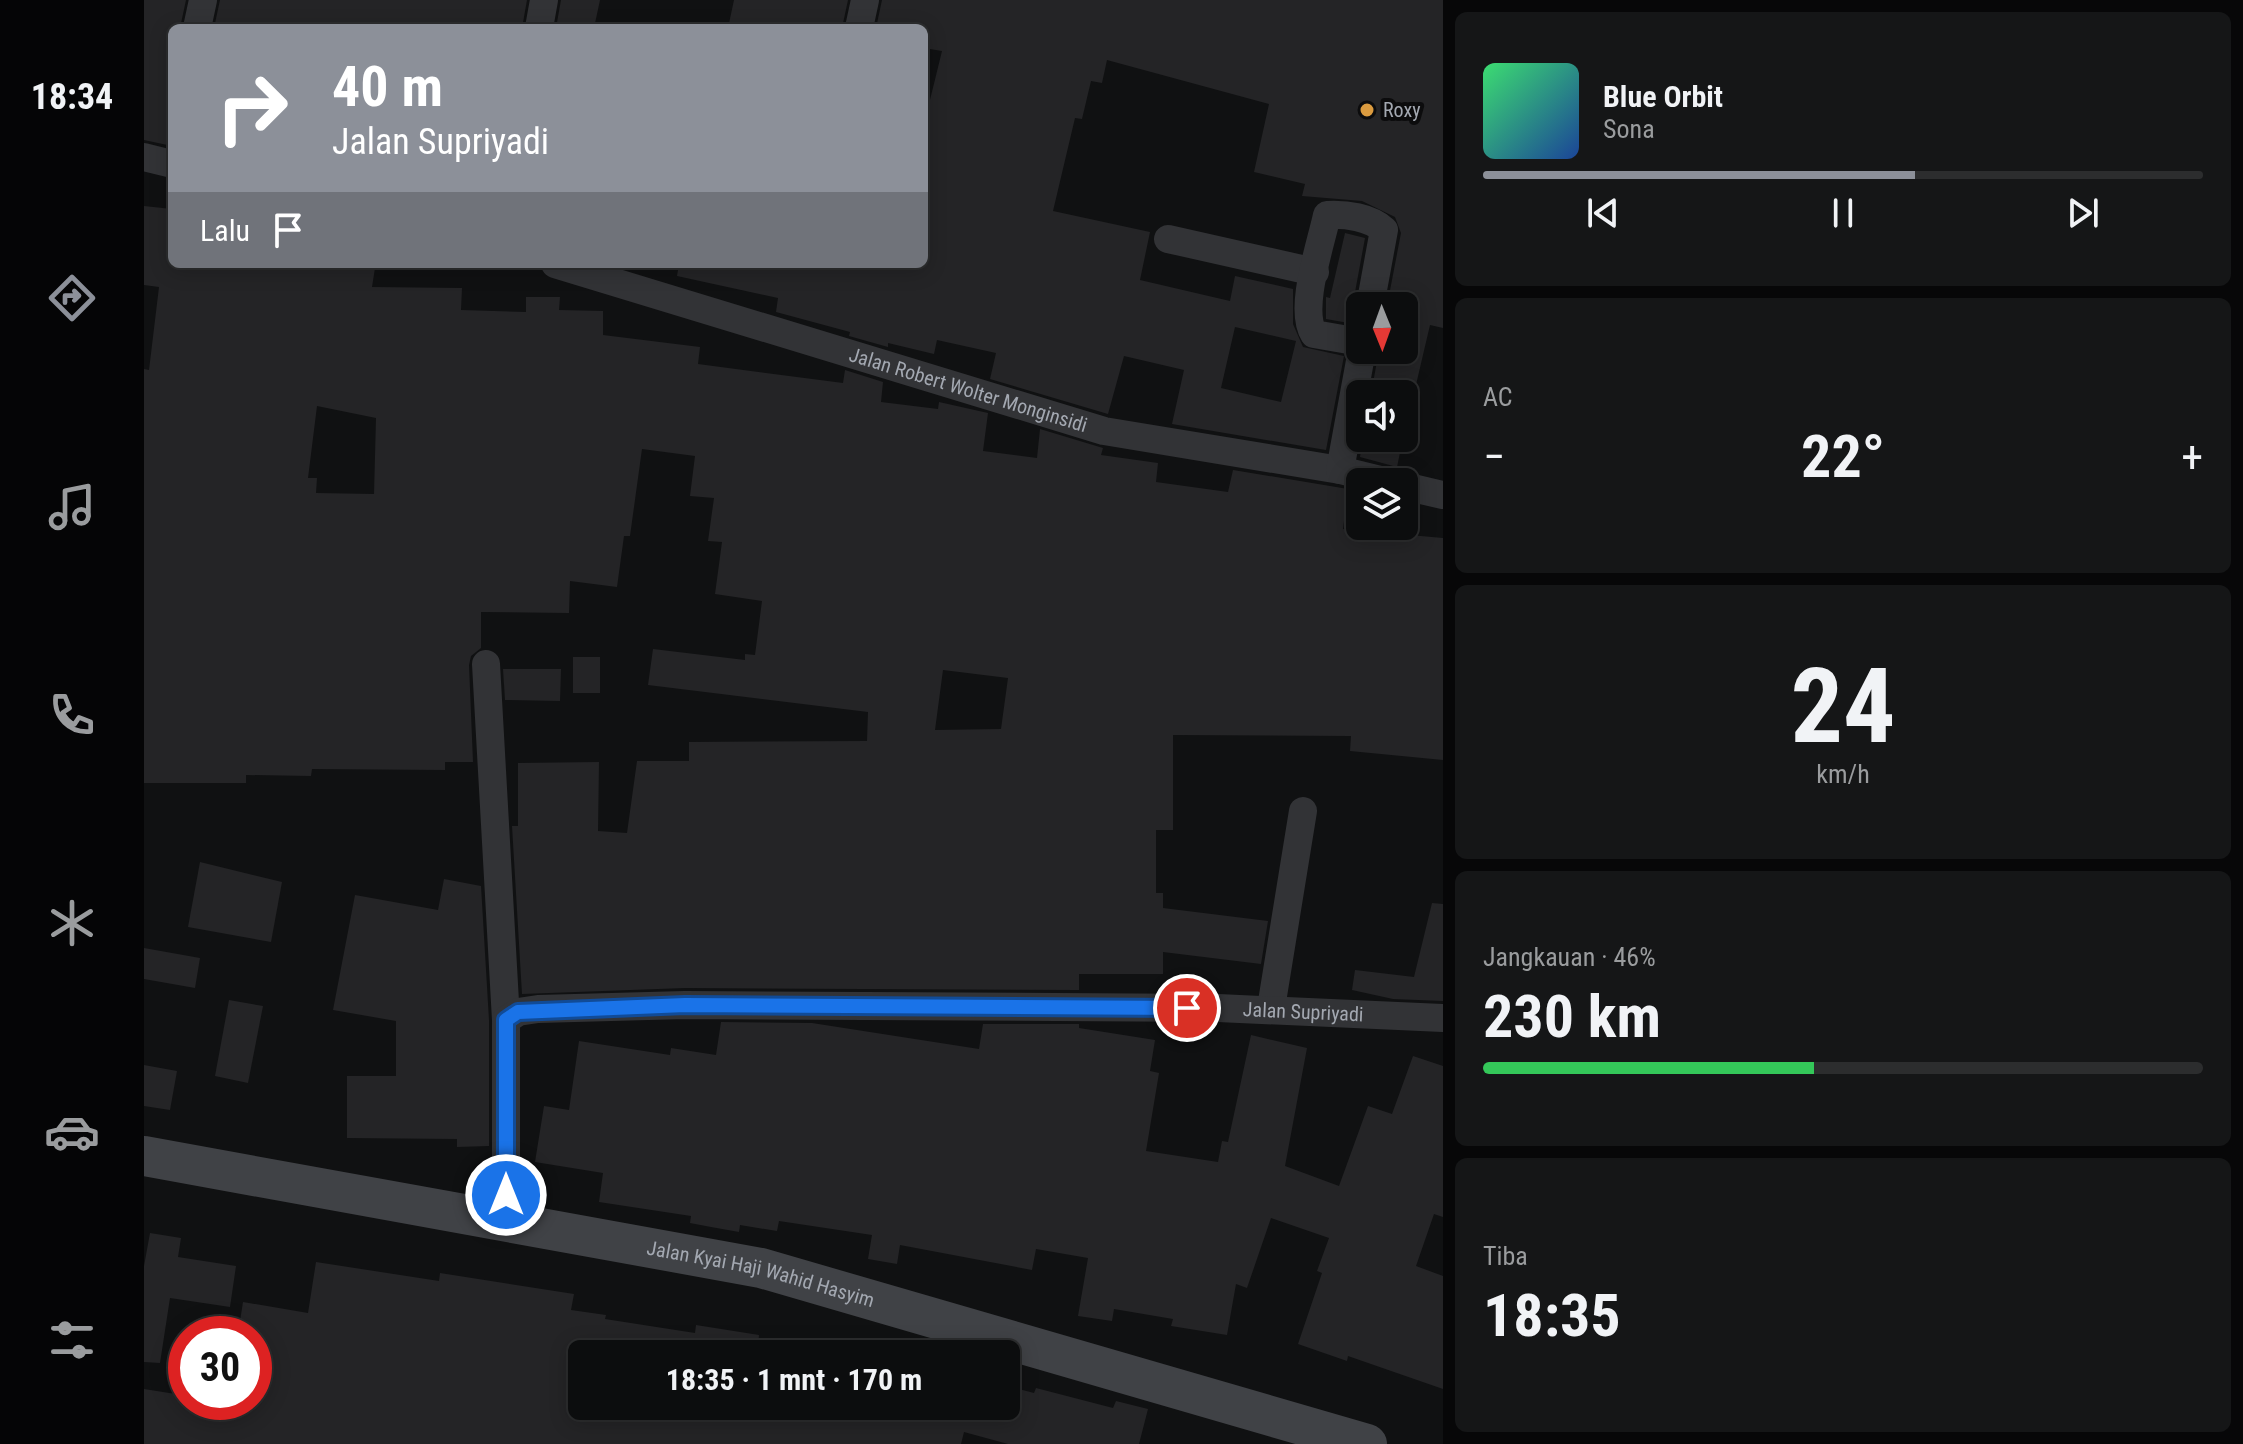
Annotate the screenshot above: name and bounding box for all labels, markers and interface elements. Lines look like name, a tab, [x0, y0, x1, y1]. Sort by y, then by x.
text: 40 m	[332, 54, 443, 120]
icon: right	[200, 56, 304, 160]
text: 18:34	[31, 76, 113, 118]
text: Blue Orbit	[1603, 79, 1723, 114]
place label: Roxy	[1383, 98, 1421, 122]
marker: Roxy	[1358, 101, 1376, 119]
text: Sona	[1603, 114, 1655, 144]
text: Jalan Supriyadi	[332, 121, 549, 163]
icon: previous	[1581, 191, 1625, 235]
icon: pause	[1821, 191, 1865, 235]
icon: next	[2061, 191, 2105, 235]
icon: arrive	[266, 208, 310, 252]
text: Lalu	[200, 213, 250, 248]
icon: directions	[44, 270, 100, 326]
north arrow	[1346, 292, 1418, 364]
map controls	[1346, 292, 1418, 540]
street label: Jalan Robert Wolter Monginsidi	[846, 342, 1090, 437]
button: sound	[1346, 380, 1418, 452]
text: AC	[1483, 382, 1513, 412]
text: 22°	[1801, 421, 1885, 492]
text: −	[1483, 431, 1505, 483]
text: +	[2181, 431, 2203, 483]
button: layers	[1346, 468, 1418, 540]
icon: music	[44, 479, 100, 535]
text: 24	[1790, 646, 1896, 767]
icon: phone	[44, 687, 100, 743]
text: km/h	[1816, 759, 1870, 789]
icon: climate	[44, 895, 100, 951]
text: Jangkauan · 46%	[1483, 942, 1656, 972]
pin	[1153, 974, 1221, 1042]
text: 230 km	[1483, 981, 1661, 1052]
icon: arrive	[1165, 986, 1209, 1030]
street label: Jalan Supriyadi	[1242, 997, 1364, 1026]
icon: car	[44, 1104, 100, 1160]
position arrow	[464, 1153, 548, 1237]
street label: Jalan Kyai Haji Wahid Hasyim	[645, 1236, 877, 1312]
text: Tiba	[1483, 1241, 1528, 1271]
text: 18:35	[1483, 1280, 1621, 1351]
icon: filters	[44, 1312, 100, 1368]
speed limit sign: 30	[168, 1316, 272, 1420]
text: 18:35 · 1 mnt · 170 m	[666, 1362, 922, 1397]

